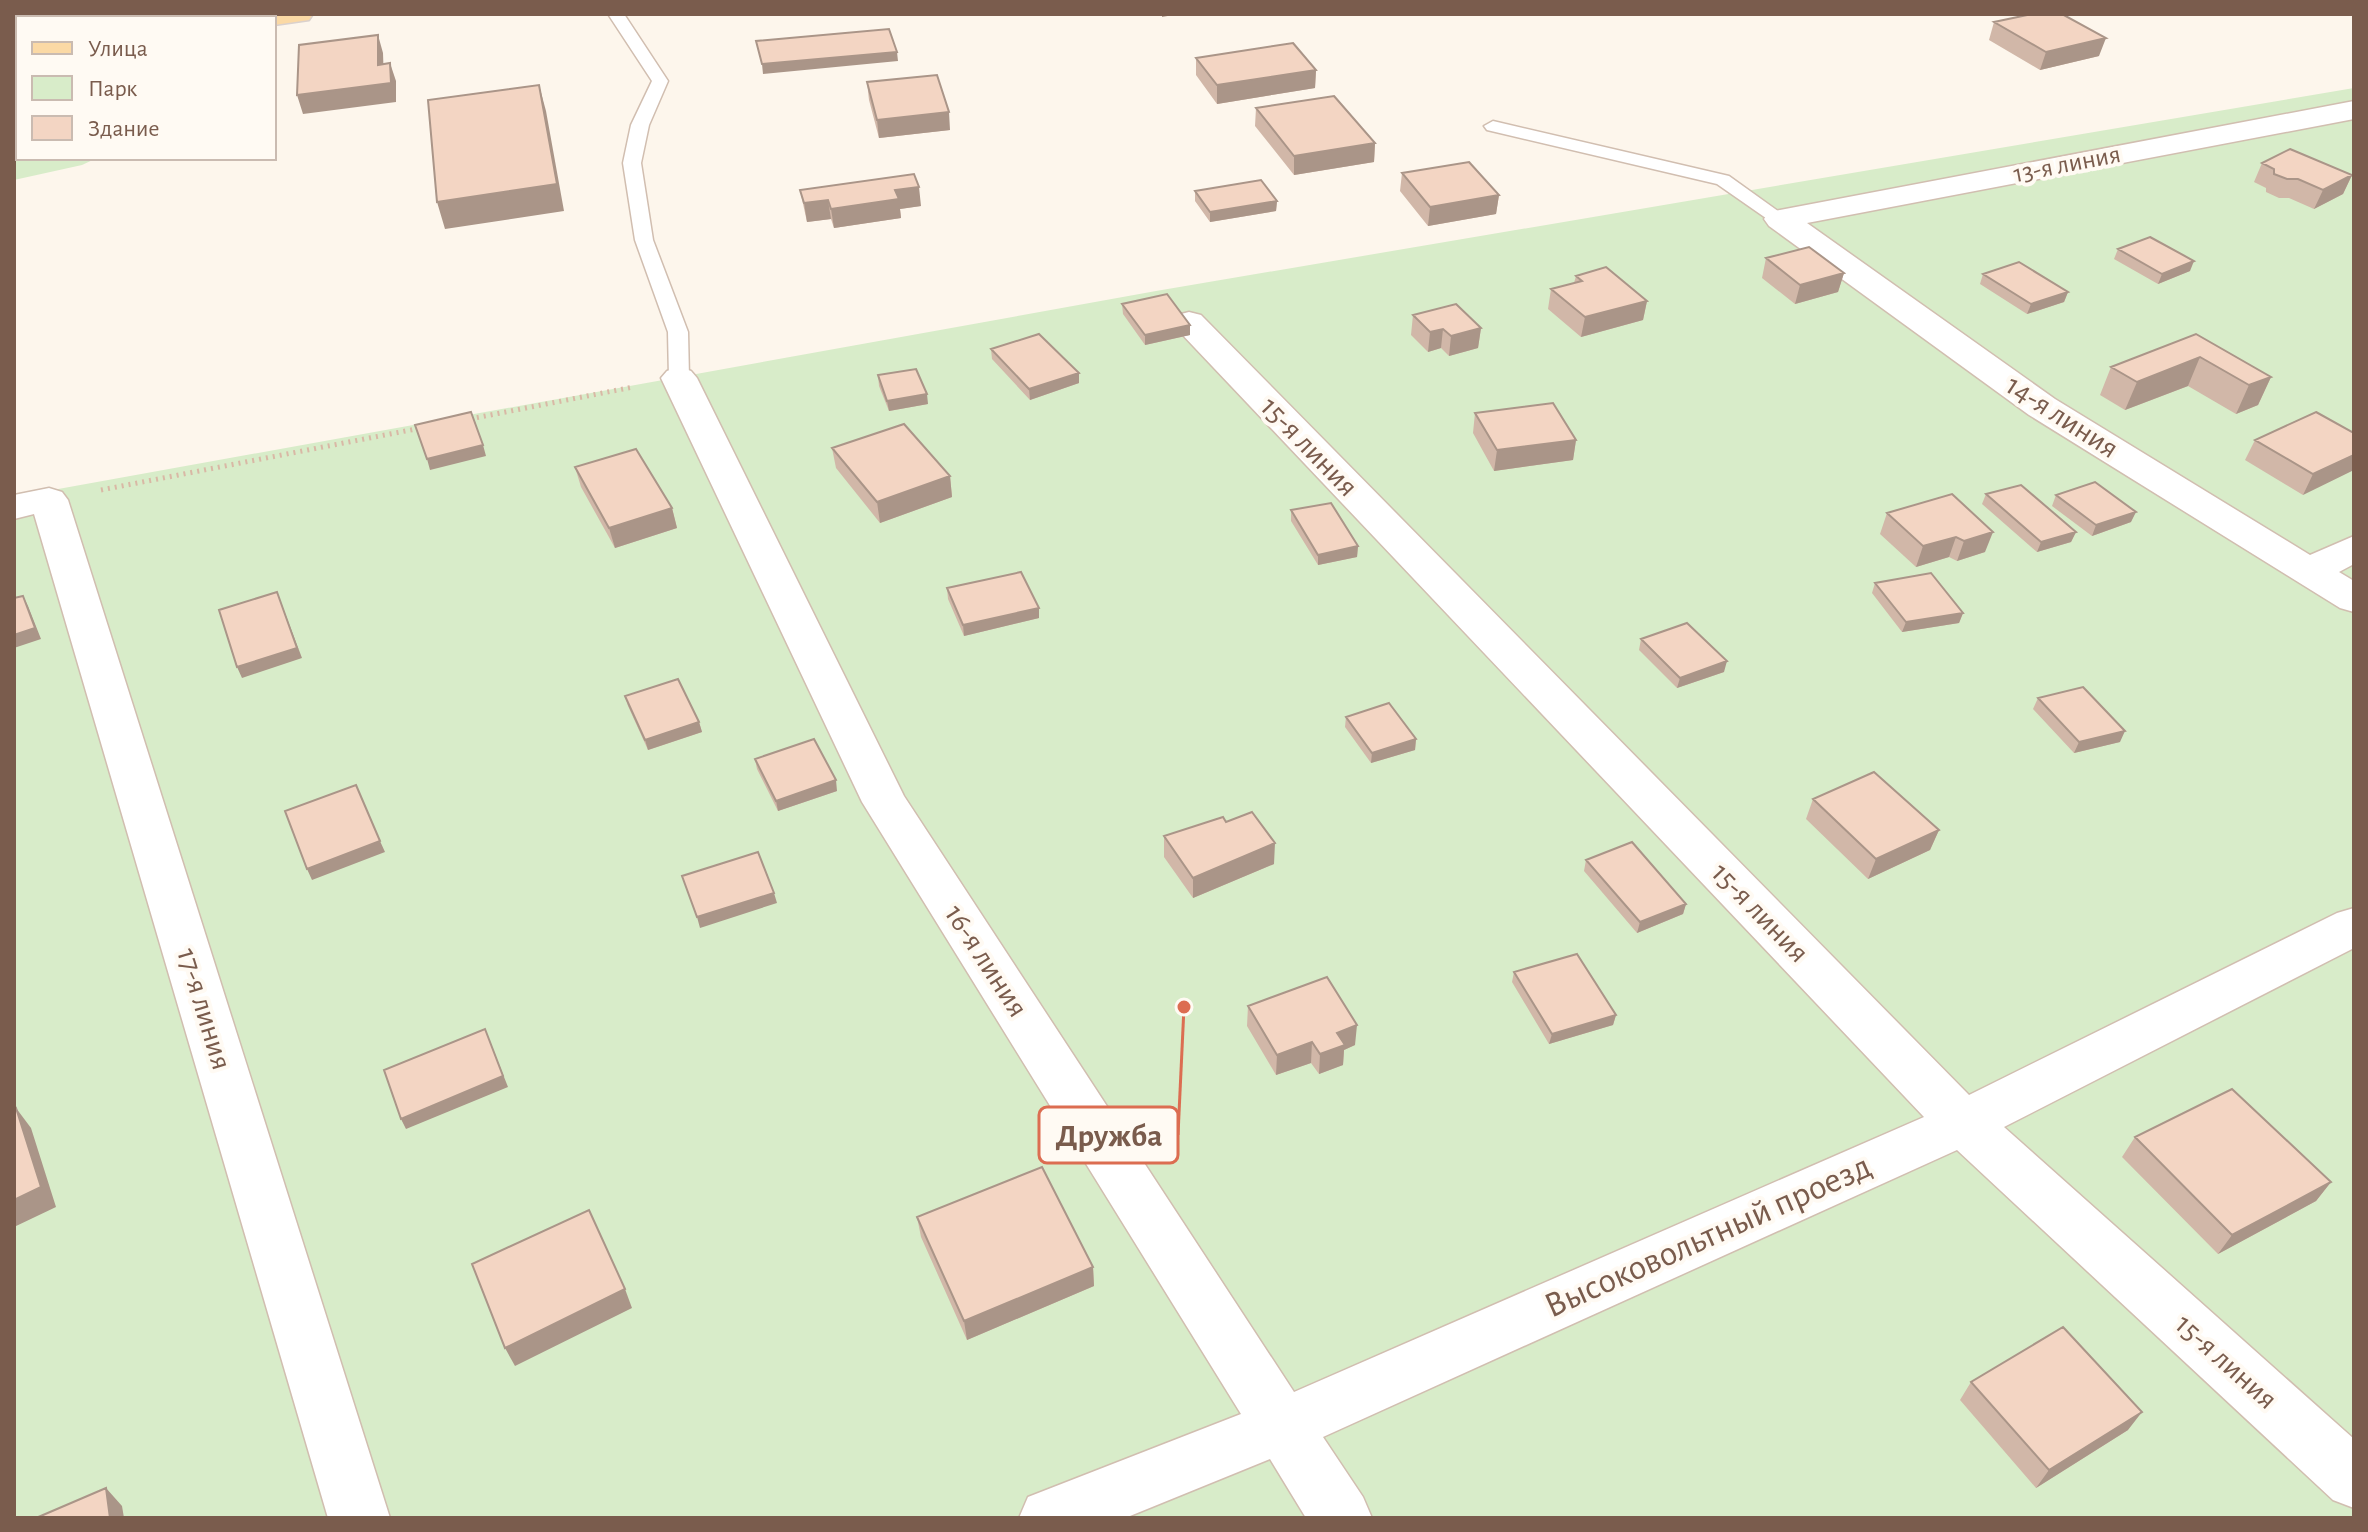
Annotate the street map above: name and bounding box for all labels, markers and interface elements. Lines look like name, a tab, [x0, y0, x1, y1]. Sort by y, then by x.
legend	[16, 16, 276, 160]
text: Улица	[88, 37, 148, 61]
text: Парк	[88, 77, 137, 101]
text: Здание	[88, 117, 159, 141]
street label: 13-я линия	[2011, 141, 2123, 187]
street label: 14-я линия	[2000, 370, 2124, 464]
street label: 15-я линия	[1255, 391, 1363, 503]
street label: 15-я линия	[1706, 857, 1814, 969]
street label: 16-я линия	[939, 900, 1033, 1022]
street label: 17-я линия	[171, 945, 237, 1073]
callout: Дружба	[1039, 1107, 1178, 1163]
text: Дружба	[1056, 1120, 1162, 1152]
street label: Высоковольтный проезд	[1539, 1148, 1877, 1324]
street label: 15-я линия	[2169, 1309, 2283, 1415]

